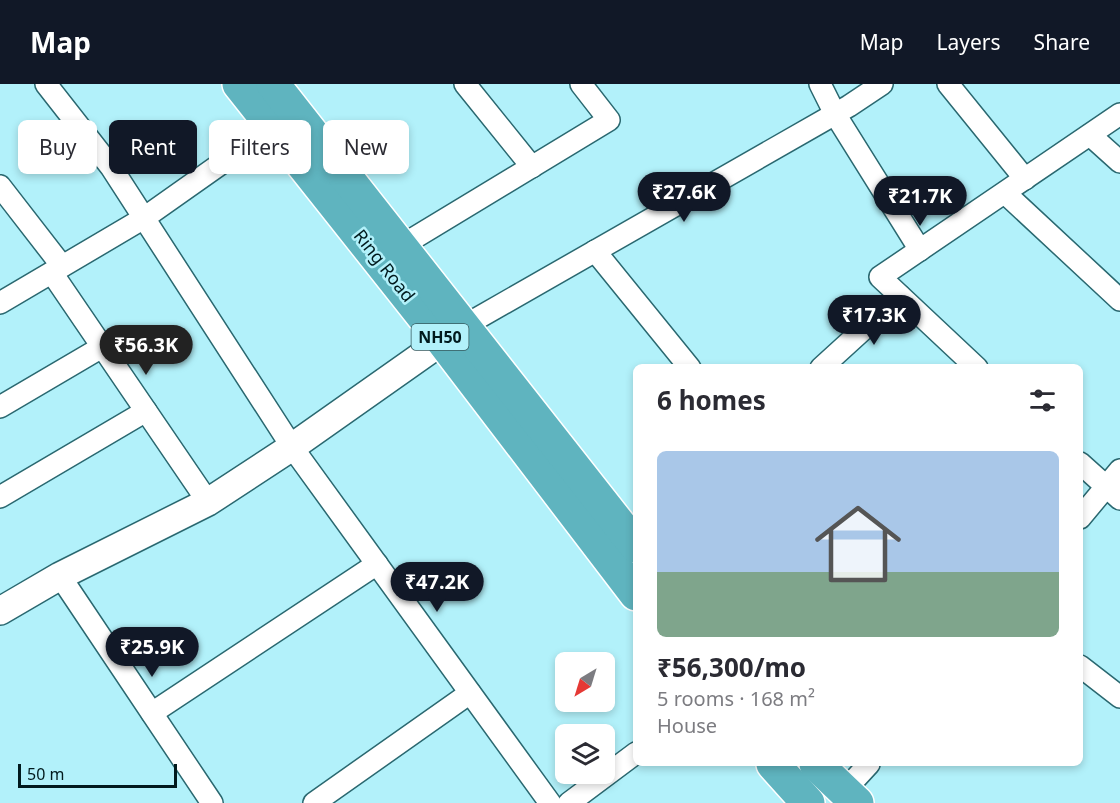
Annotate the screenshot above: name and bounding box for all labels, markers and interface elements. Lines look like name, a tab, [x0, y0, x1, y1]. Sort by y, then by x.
text: Map	[30, 23, 91, 61]
text: Map	[860, 28, 904, 56]
text: Layers	[937, 28, 1001, 56]
text: Share	[1034, 28, 1090, 56]
chip: Buy	[18, 120, 97, 174]
chip: Rent	[109, 120, 197, 174]
chip: Filters	[209, 120, 311, 174]
chip: New	[323, 120, 409, 174]
pin: ₹27.6K	[635, 172, 733, 223]
pin: ₹21.7K	[871, 176, 969, 227]
text: ₹27.6K	[652, 178, 716, 205]
text: ₹21.7K	[888, 182, 952, 209]
street label: Ring Road	[349, 224, 421, 307]
pin: ₹17.3K	[825, 295, 923, 346]
text: ₹17.3K	[842, 301, 906, 328]
road number: NH50	[412, 324, 468, 350]
pin: ₹56.3K	[97, 325, 195, 376]
text: ₹56.3K	[114, 331, 178, 358]
text: 6 homes	[657, 382, 766, 418]
icon: filters	[1026, 384, 1059, 417]
icon: home	[804, 490, 912, 598]
pin: ₹47.2K	[388, 562, 486, 613]
text: ₹47.2K	[405, 568, 469, 595]
pin: ₹25.9K	[103, 627, 201, 678]
text: ₹25.9K	[120, 633, 184, 660]
text: ₹56,300/mo	[657, 649, 806, 685]
north arrow	[555, 652, 615, 712]
map controls	[555, 652, 615, 784]
text: 5 rooms · 168 m²	[657, 685, 815, 712]
text: House	[657, 712, 717, 739]
button: layers	[555, 724, 615, 784]
scale bar	[18, 761, 177, 788]
text: 50 m	[27, 763, 64, 785]

